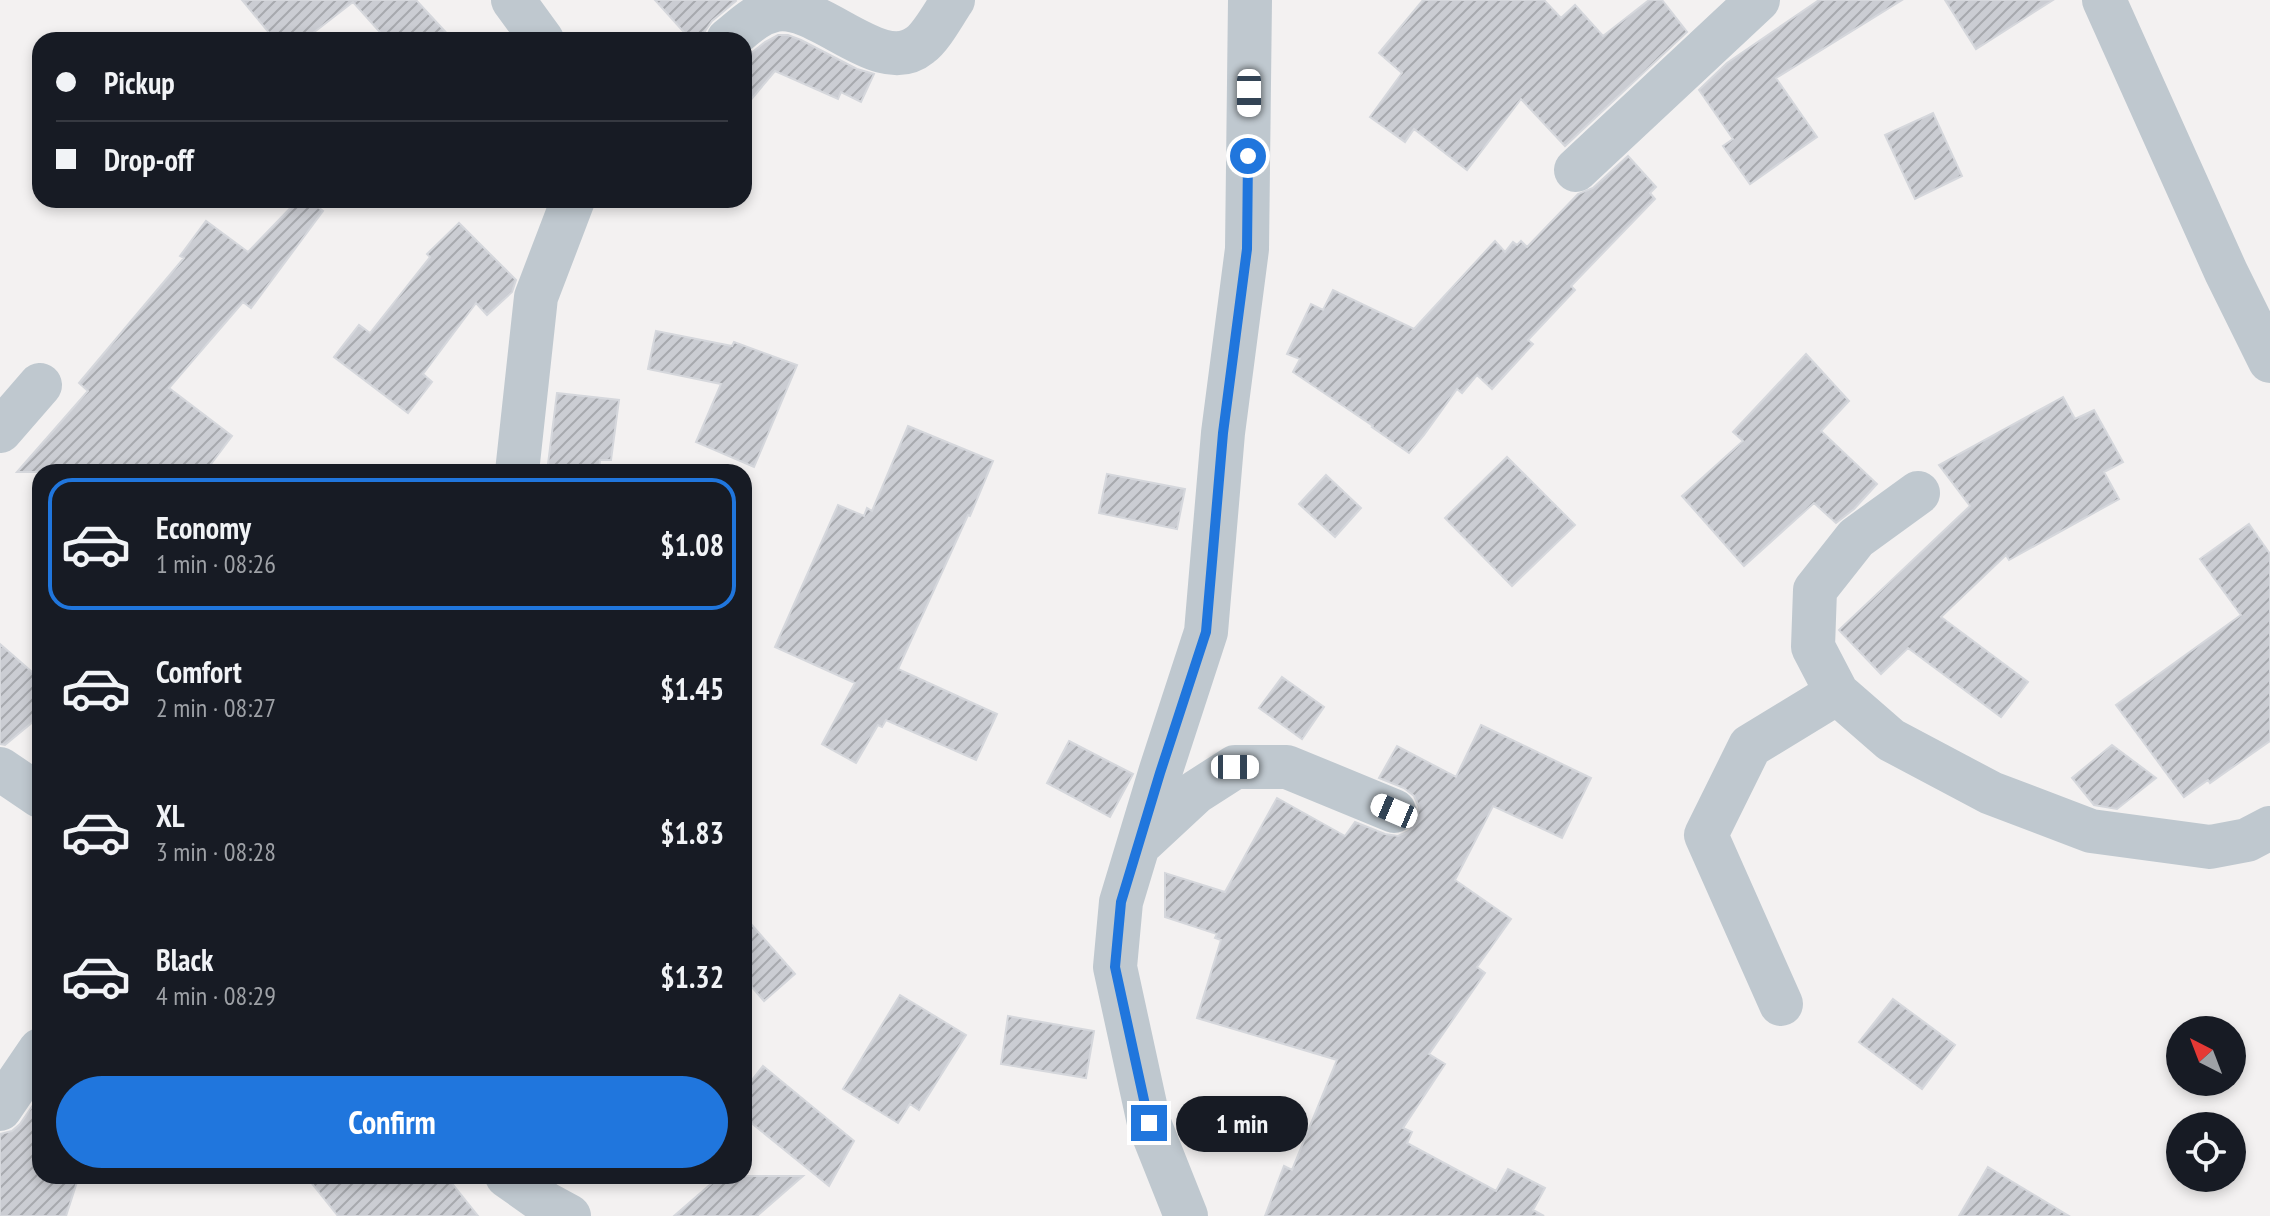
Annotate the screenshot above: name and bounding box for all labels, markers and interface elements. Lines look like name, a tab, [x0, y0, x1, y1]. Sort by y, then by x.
text: Pickup	[104, 63, 175, 102]
car	[1237, 69, 1261, 117]
route start	[1230, 138, 1266, 174]
text: Drop-off	[104, 140, 194, 179]
icon: car	[60, 508, 132, 580]
text: Economy	[156, 508, 251, 547]
text: $1.08	[660, 525, 724, 564]
text: 1 min · 08:26	[156, 547, 276, 580]
icon: car	[60, 652, 132, 724]
text: Comfort	[156, 652, 242, 691]
text: $1.45	[660, 669, 724, 708]
text: 2 min · 08:27	[156, 691, 276, 724]
car	[1211, 755, 1259, 779]
car	[1367, 791, 1421, 831]
icon: car	[60, 796, 132, 868]
text: XL	[156, 796, 185, 835]
text: $1.83	[660, 813, 724, 852]
text: 3 min · 08:28	[156, 835, 276, 868]
icon: car	[60, 940, 132, 1012]
text: Black	[156, 940, 213, 979]
text: $1.32	[660, 957, 724, 996]
text: 4 min · 08:29	[156, 979, 276, 1012]
north arrow	[2166, 1016, 2246, 1096]
map controls	[2166, 1016, 2246, 1192]
button: Confirm	[56, 1076, 728, 1168]
callout: 1 min	[1177, 1095, 1309, 1151]
route end	[1131, 1105, 1167, 1141]
text: 1 min	[1216, 1107, 1268, 1140]
button: locate	[2166, 1112, 2246, 1192]

